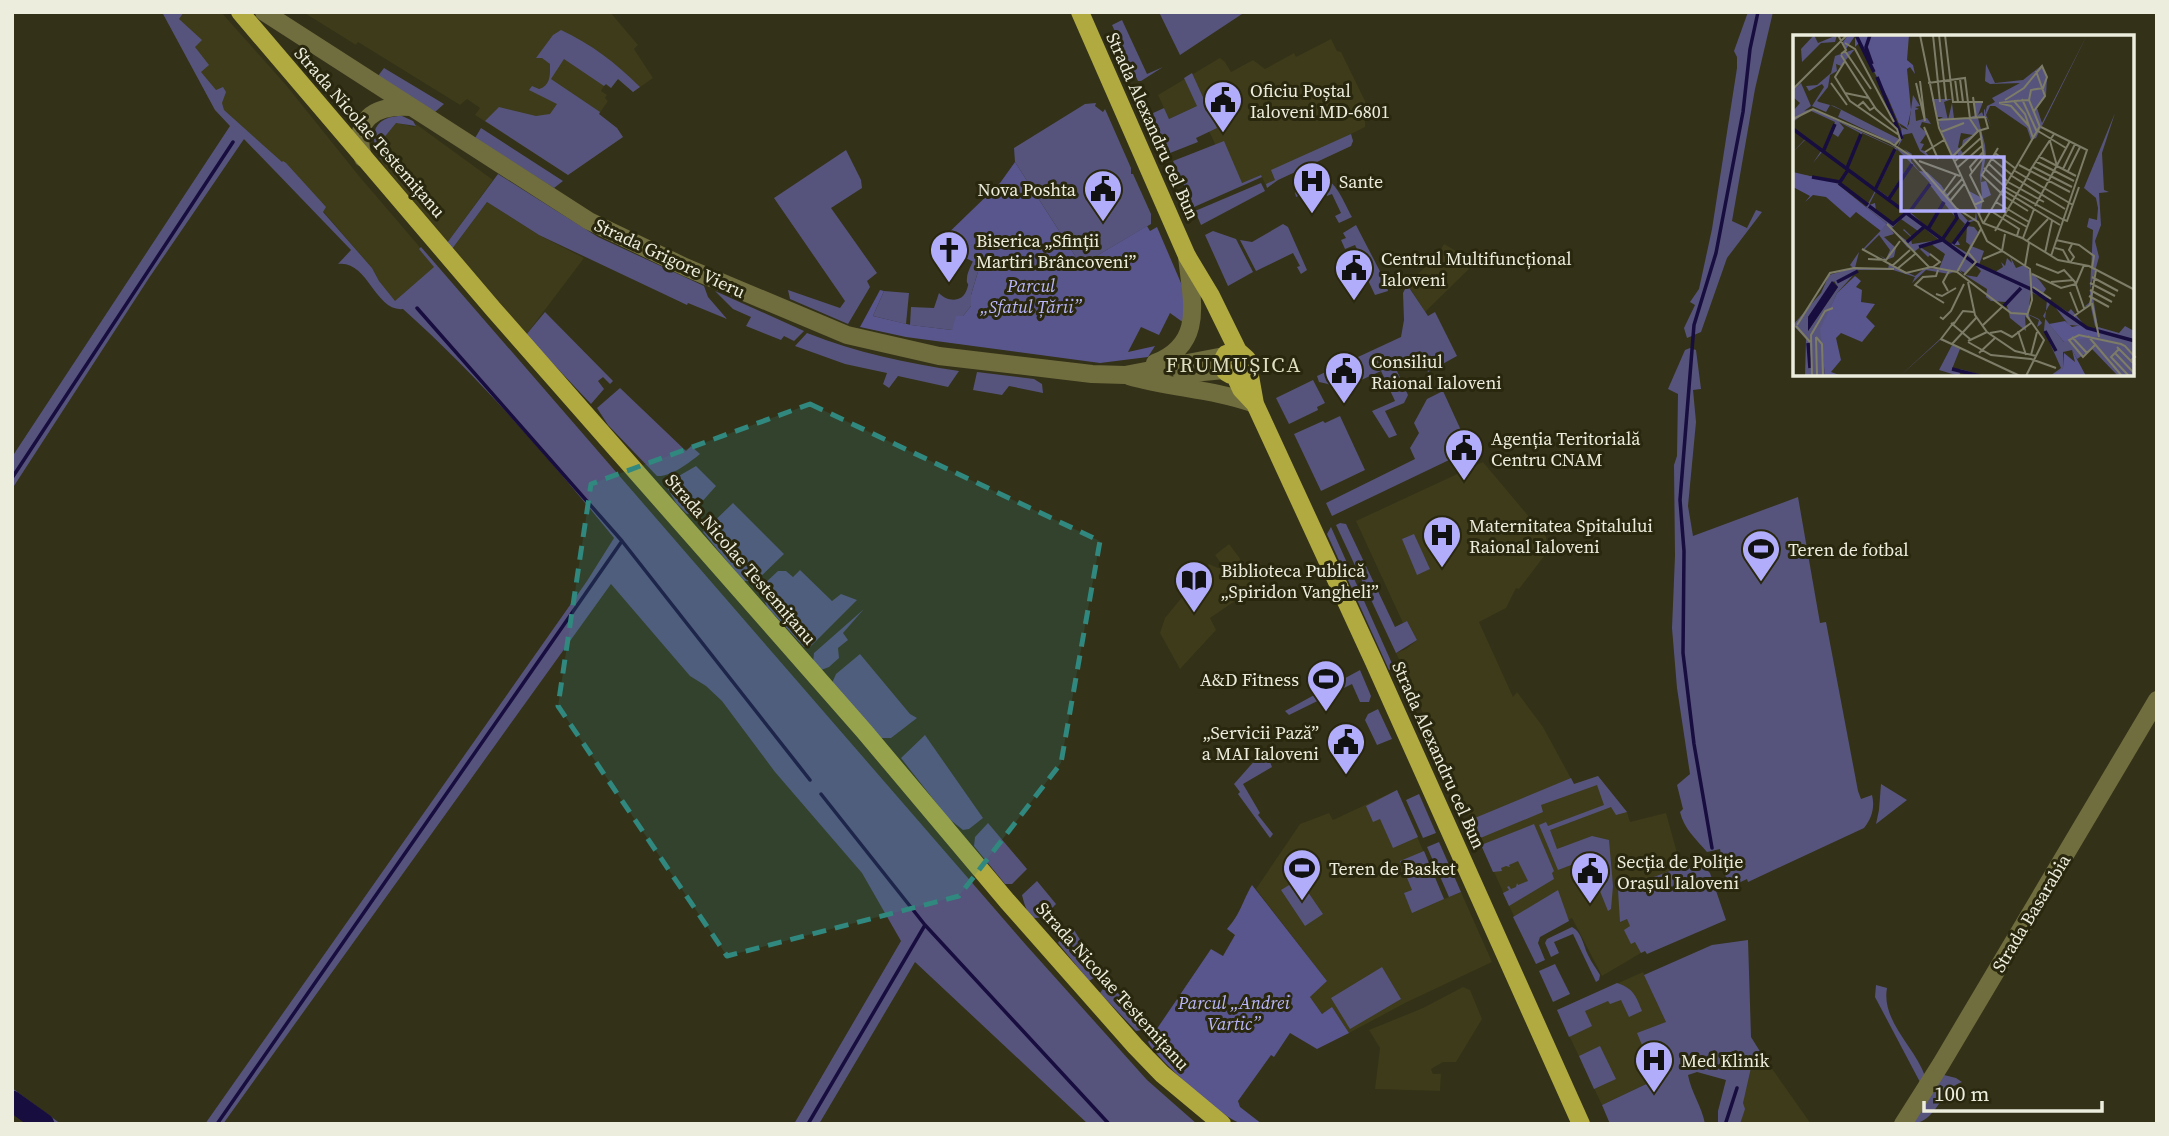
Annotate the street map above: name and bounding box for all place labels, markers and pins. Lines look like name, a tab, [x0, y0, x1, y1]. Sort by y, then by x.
place label: Oficiu Poștal Ialoveni MD-6801	[1250, 78, 1390, 124]
public building icon: Oficiu Poștal Ialoveni MD-6801	[1202, 79, 1244, 134]
hospital icon: Sante	[1291, 160, 1333, 215]
public building icon: Nova Poshta	[1082, 168, 1124, 223]
place label: Sante	[1339, 169, 1383, 194]
place label: Nova Poshta	[977, 177, 1077, 202]
place label: Biserica „Sfinții Martiri Brâncoveni”	[976, 228, 1136, 274]
church icon: Biserica „Sfinții Martiri Brâncoveni”	[928, 229, 970, 284]
place label: Centrul Multifuncțional Ialoveni	[1381, 246, 1572, 292]
public building icon: Centrul Multifuncțional Ialoveni	[1333, 247, 1375, 302]
place label: Consiliul Raional Ialoveni	[1371, 349, 1502, 395]
public building icon: Consiliul Raional Ialoveni	[1323, 350, 1365, 405]
place label: Agenția Teritorială Centru CNAM	[1491, 426, 1641, 472]
public building icon: Agenția Teritorială Centru CNAM	[1443, 427, 1485, 482]
place label: Maternitatea Spitalului Raional Ialoveni	[1469, 513, 1653, 559]
hospital icon: Maternitatea Spitalului Raional Ialoveni	[1421, 514, 1463, 569]
sports icon: Teren de fotbal	[1740, 528, 1782, 583]
place label: Teren de fotbal	[1788, 537, 1909, 562]
place label: Biblioteca Publică „Spiridon Vangheli”	[1221, 558, 1379, 604]
library icon: Biblioteca Publică „Spiridon Vangheli”	[1173, 559, 1215, 614]
sports icon: A&D Fitness	[1305, 658, 1347, 713]
place label: A&D Fitness	[1200, 667, 1299, 692]
place label: „Servicii Pază” a MAI Ialoveni	[1202, 720, 1319, 766]
public building icon: „Servicii Pază” a MAI Ialoveni	[1325, 721, 1367, 776]
sports icon: Teren de Basket	[1281, 847, 1323, 902]
place label: Secția de Poliție Orașul Ialoveni	[1617, 849, 1743, 895]
public building icon: Secția de Poliție Orașul Ialoveni	[1569, 850, 1611, 905]
place label: Teren de Basket	[1329, 856, 1456, 881]
hospital icon: Med Klinik	[1633, 1039, 1675, 1094]
place label: Med Klinik	[1681, 1048, 1769, 1073]

